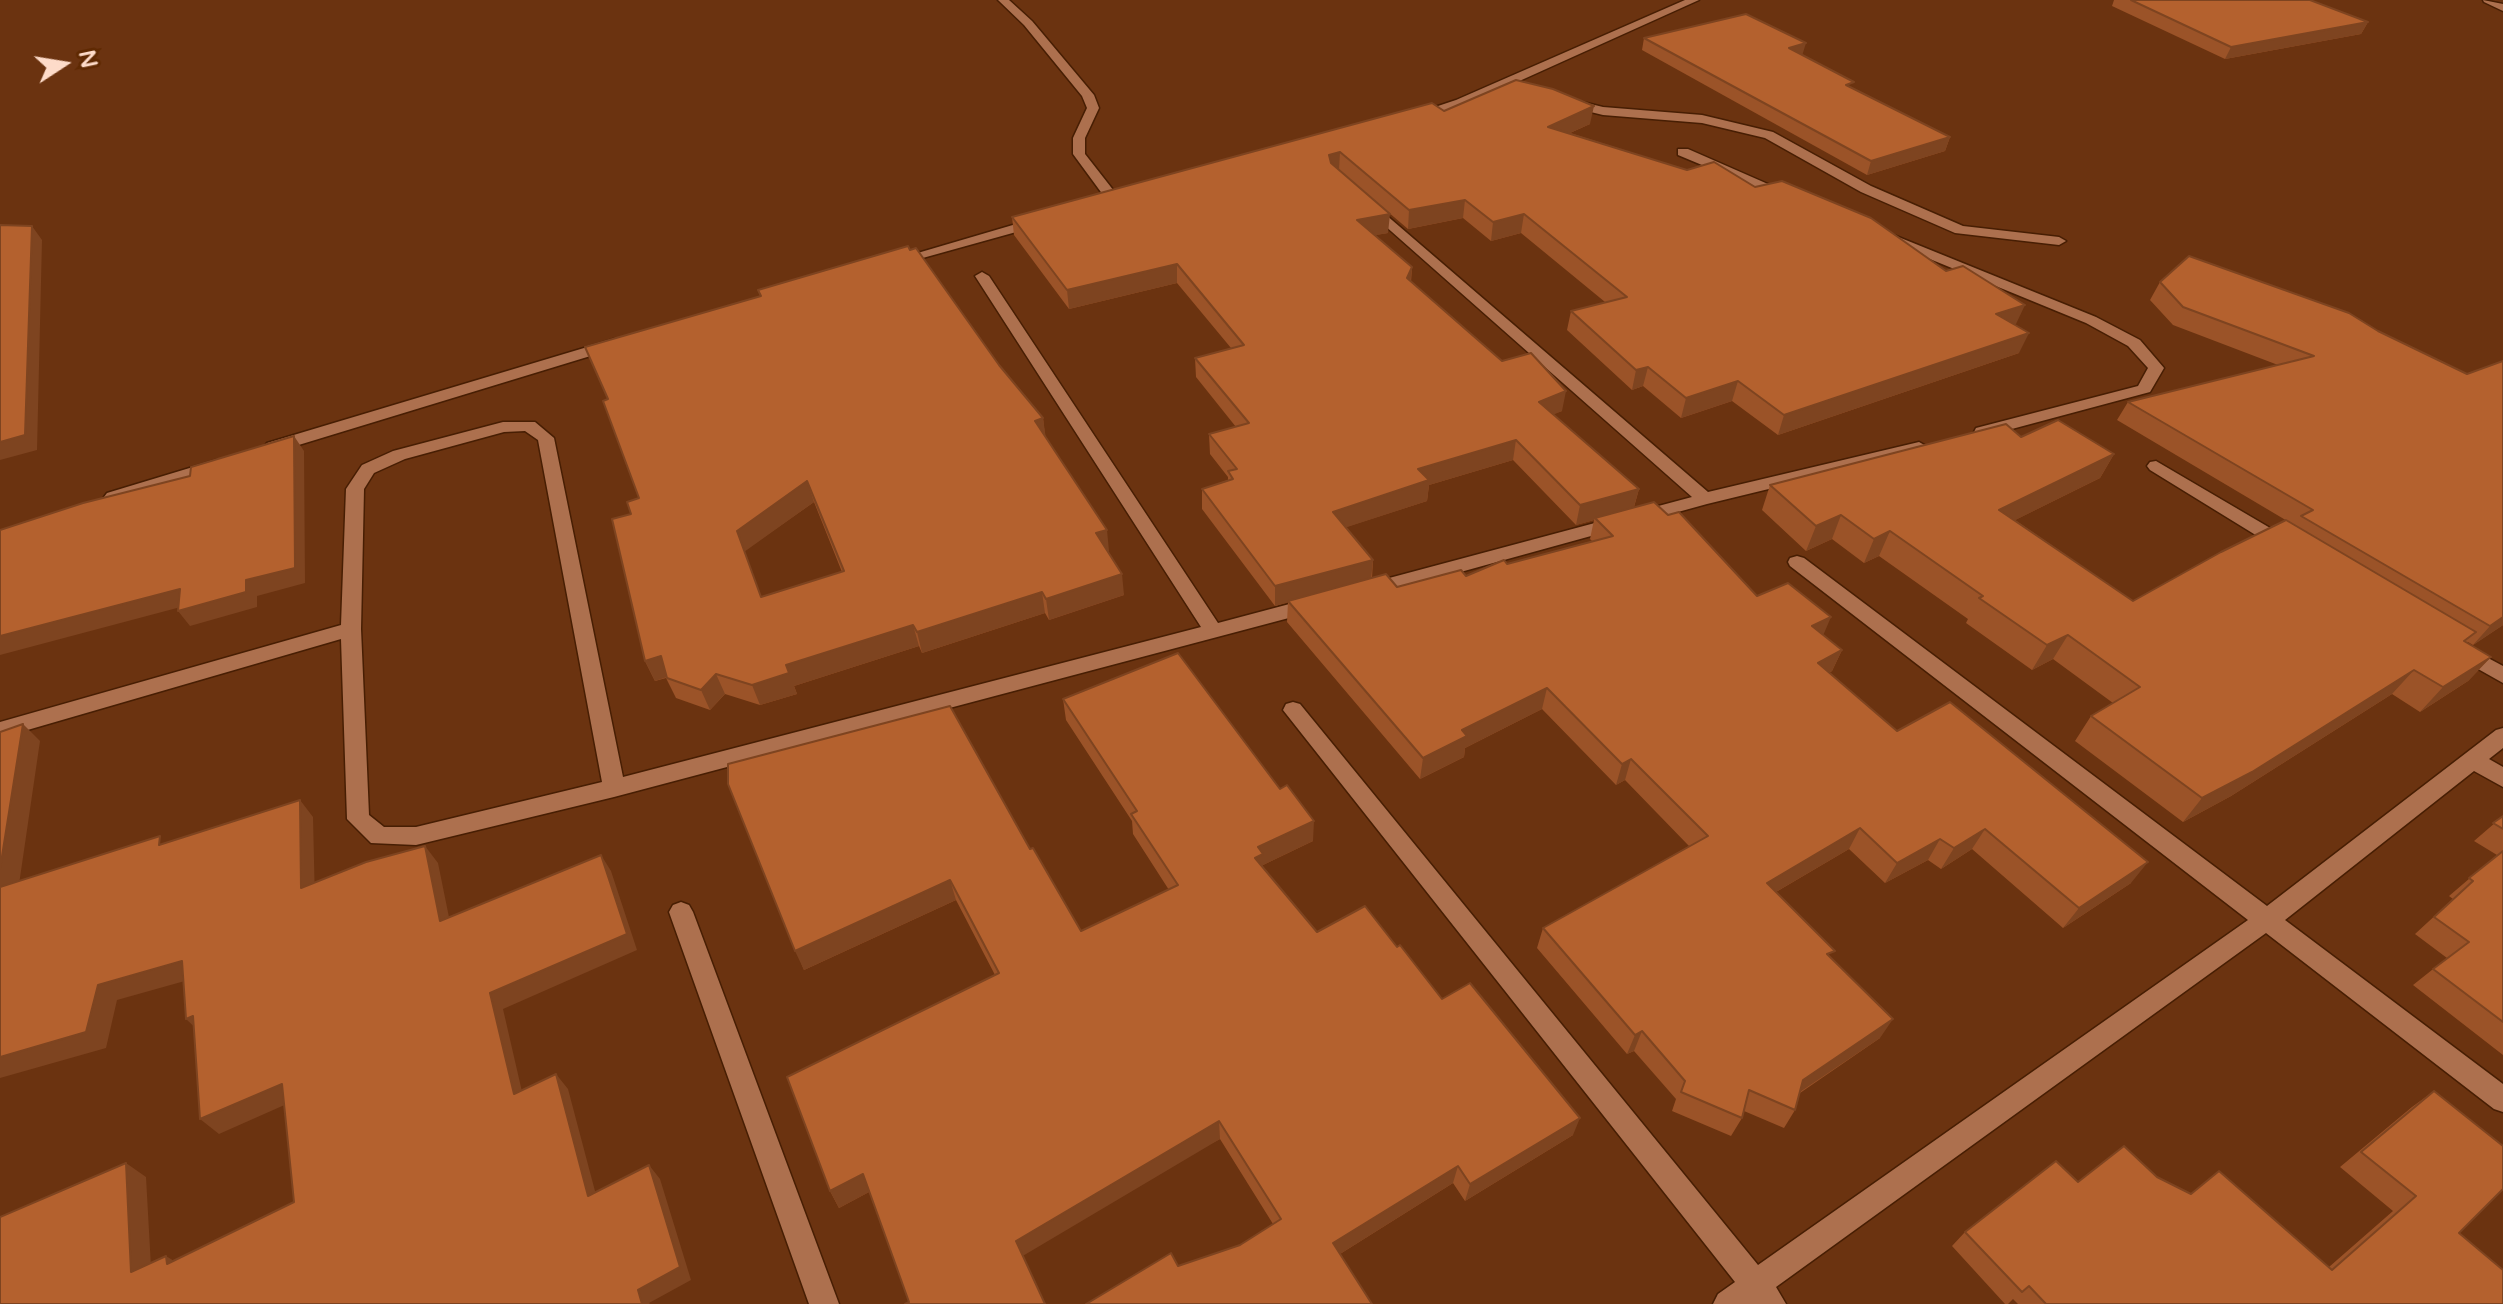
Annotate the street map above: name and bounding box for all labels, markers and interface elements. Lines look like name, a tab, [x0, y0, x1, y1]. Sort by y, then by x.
north arrow	[24, 24, 104, 104]
text: N	[73, 48, 102, 70]

